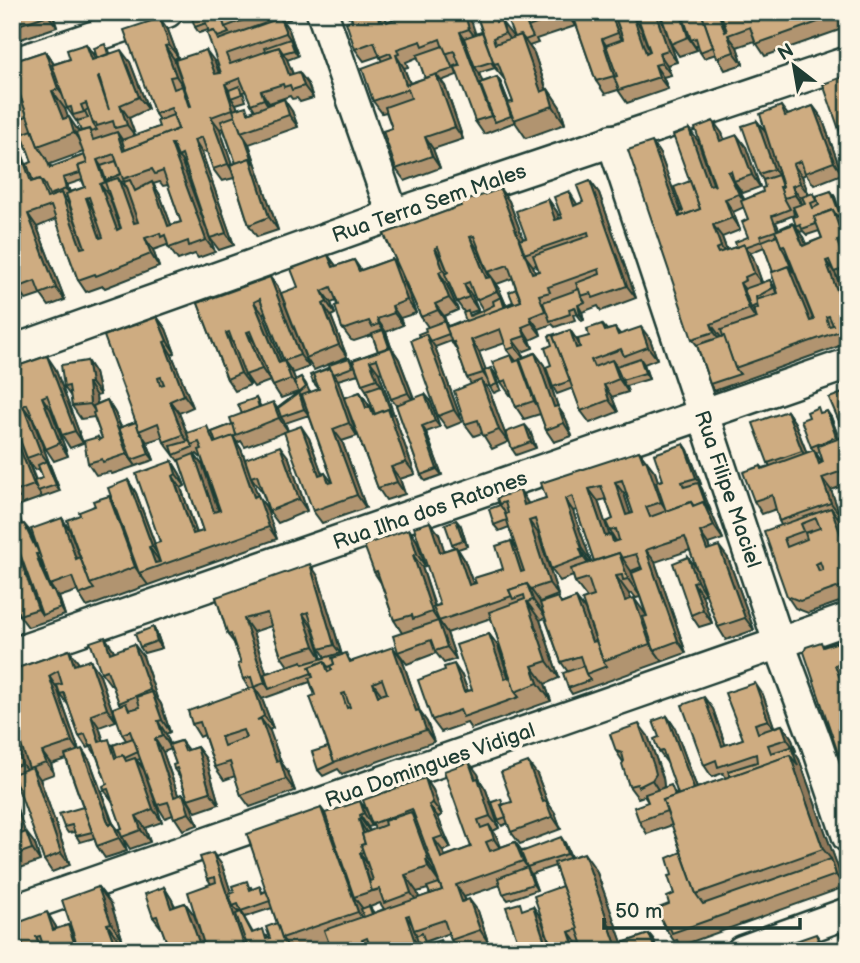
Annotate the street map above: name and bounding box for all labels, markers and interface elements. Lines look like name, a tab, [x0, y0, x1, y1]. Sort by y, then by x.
north arrow	[758, 32, 828, 102]
text: N	[774, 39, 798, 66]
street label: Rua Terra Sem Males	[329, 158, 530, 248]
street label: Rua Filipe Maciel	[689, 407, 766, 571]
street label: Rua Ilha dos Ratones	[330, 465, 531, 555]
street label: Rua Domingues Vidigal	[322, 718, 538, 813]
scale bar	[604, 886, 800, 930]
text: 50 m	[615, 899, 662, 924]

